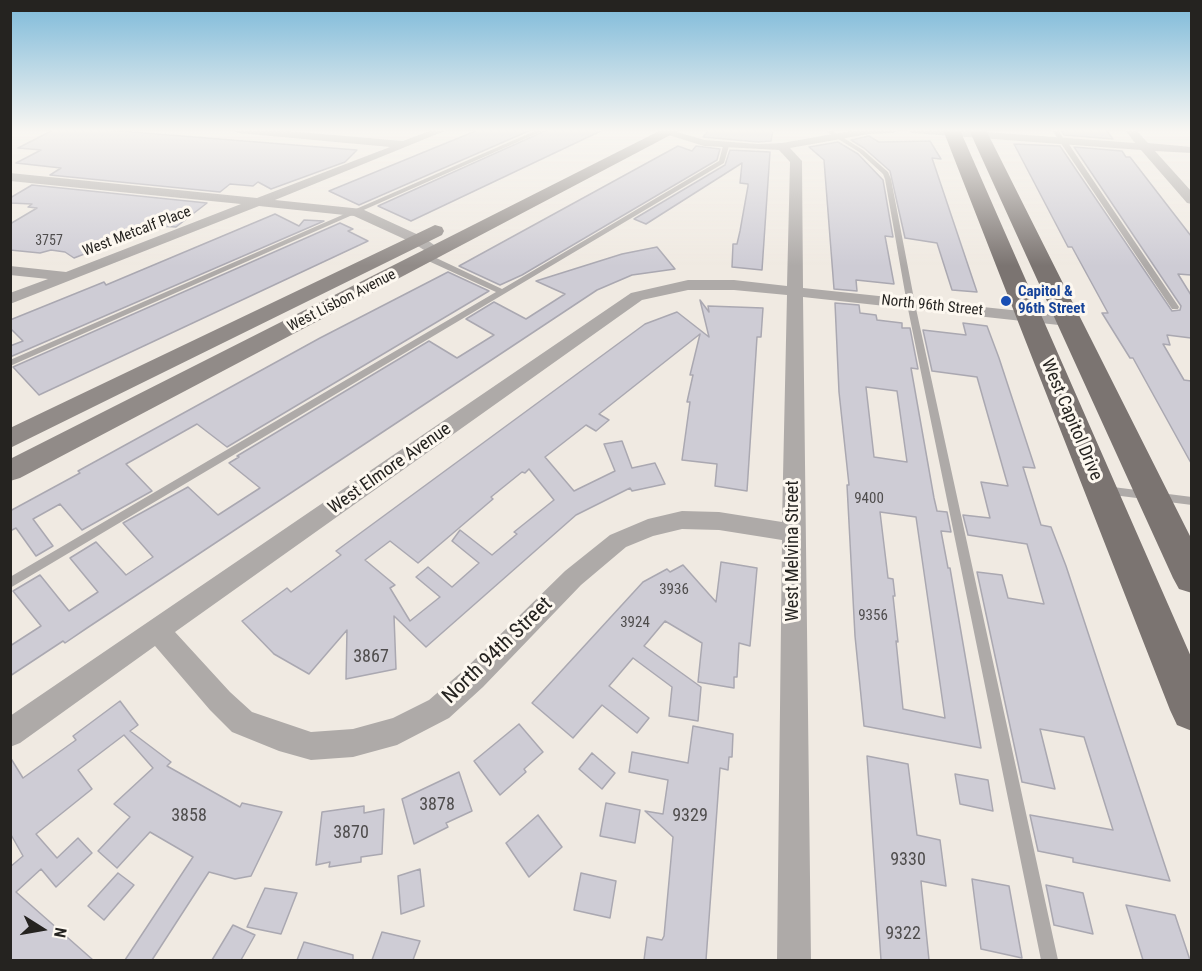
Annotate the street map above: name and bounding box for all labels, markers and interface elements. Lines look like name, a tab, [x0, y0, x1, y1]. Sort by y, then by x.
street label: West Metcalf Place	[80, 203, 194, 261]
house number: 3757	[35, 233, 63, 249]
street label: West Lisbon Avenue	[285, 266, 399, 336]
place label: Capitol & 96th Street	[1018, 283, 1085, 318]
street label: North 96th Street	[880, 292, 984, 320]
marker: Capitol & 96th Street	[999, 294, 1013, 308]
street label: West Capitol Drive	[1036, 356, 1106, 484]
street label: West Elmore Avenue	[324, 419, 456, 519]
street label: West Melvina Street	[782, 480, 804, 622]
house number: 9400	[854, 490, 884, 508]
house number: 3936	[659, 581, 689, 599]
street label: North 94th Street	[438, 592, 558, 710]
house number: 9356	[858, 607, 888, 625]
house number: 3924	[620, 614, 650, 632]
house number: 3867	[353, 646, 389, 668]
house number: 3878	[419, 794, 455, 816]
house number: 3858	[171, 805, 207, 827]
house number: 9329	[672, 805, 708, 827]
house number: 3870	[333, 822, 369, 844]
house number: 9330	[890, 849, 926, 871]
north arrow	[12, 899, 72, 959]
house number: 9322	[885, 923, 921, 945]
text: N	[50, 926, 70, 939]

